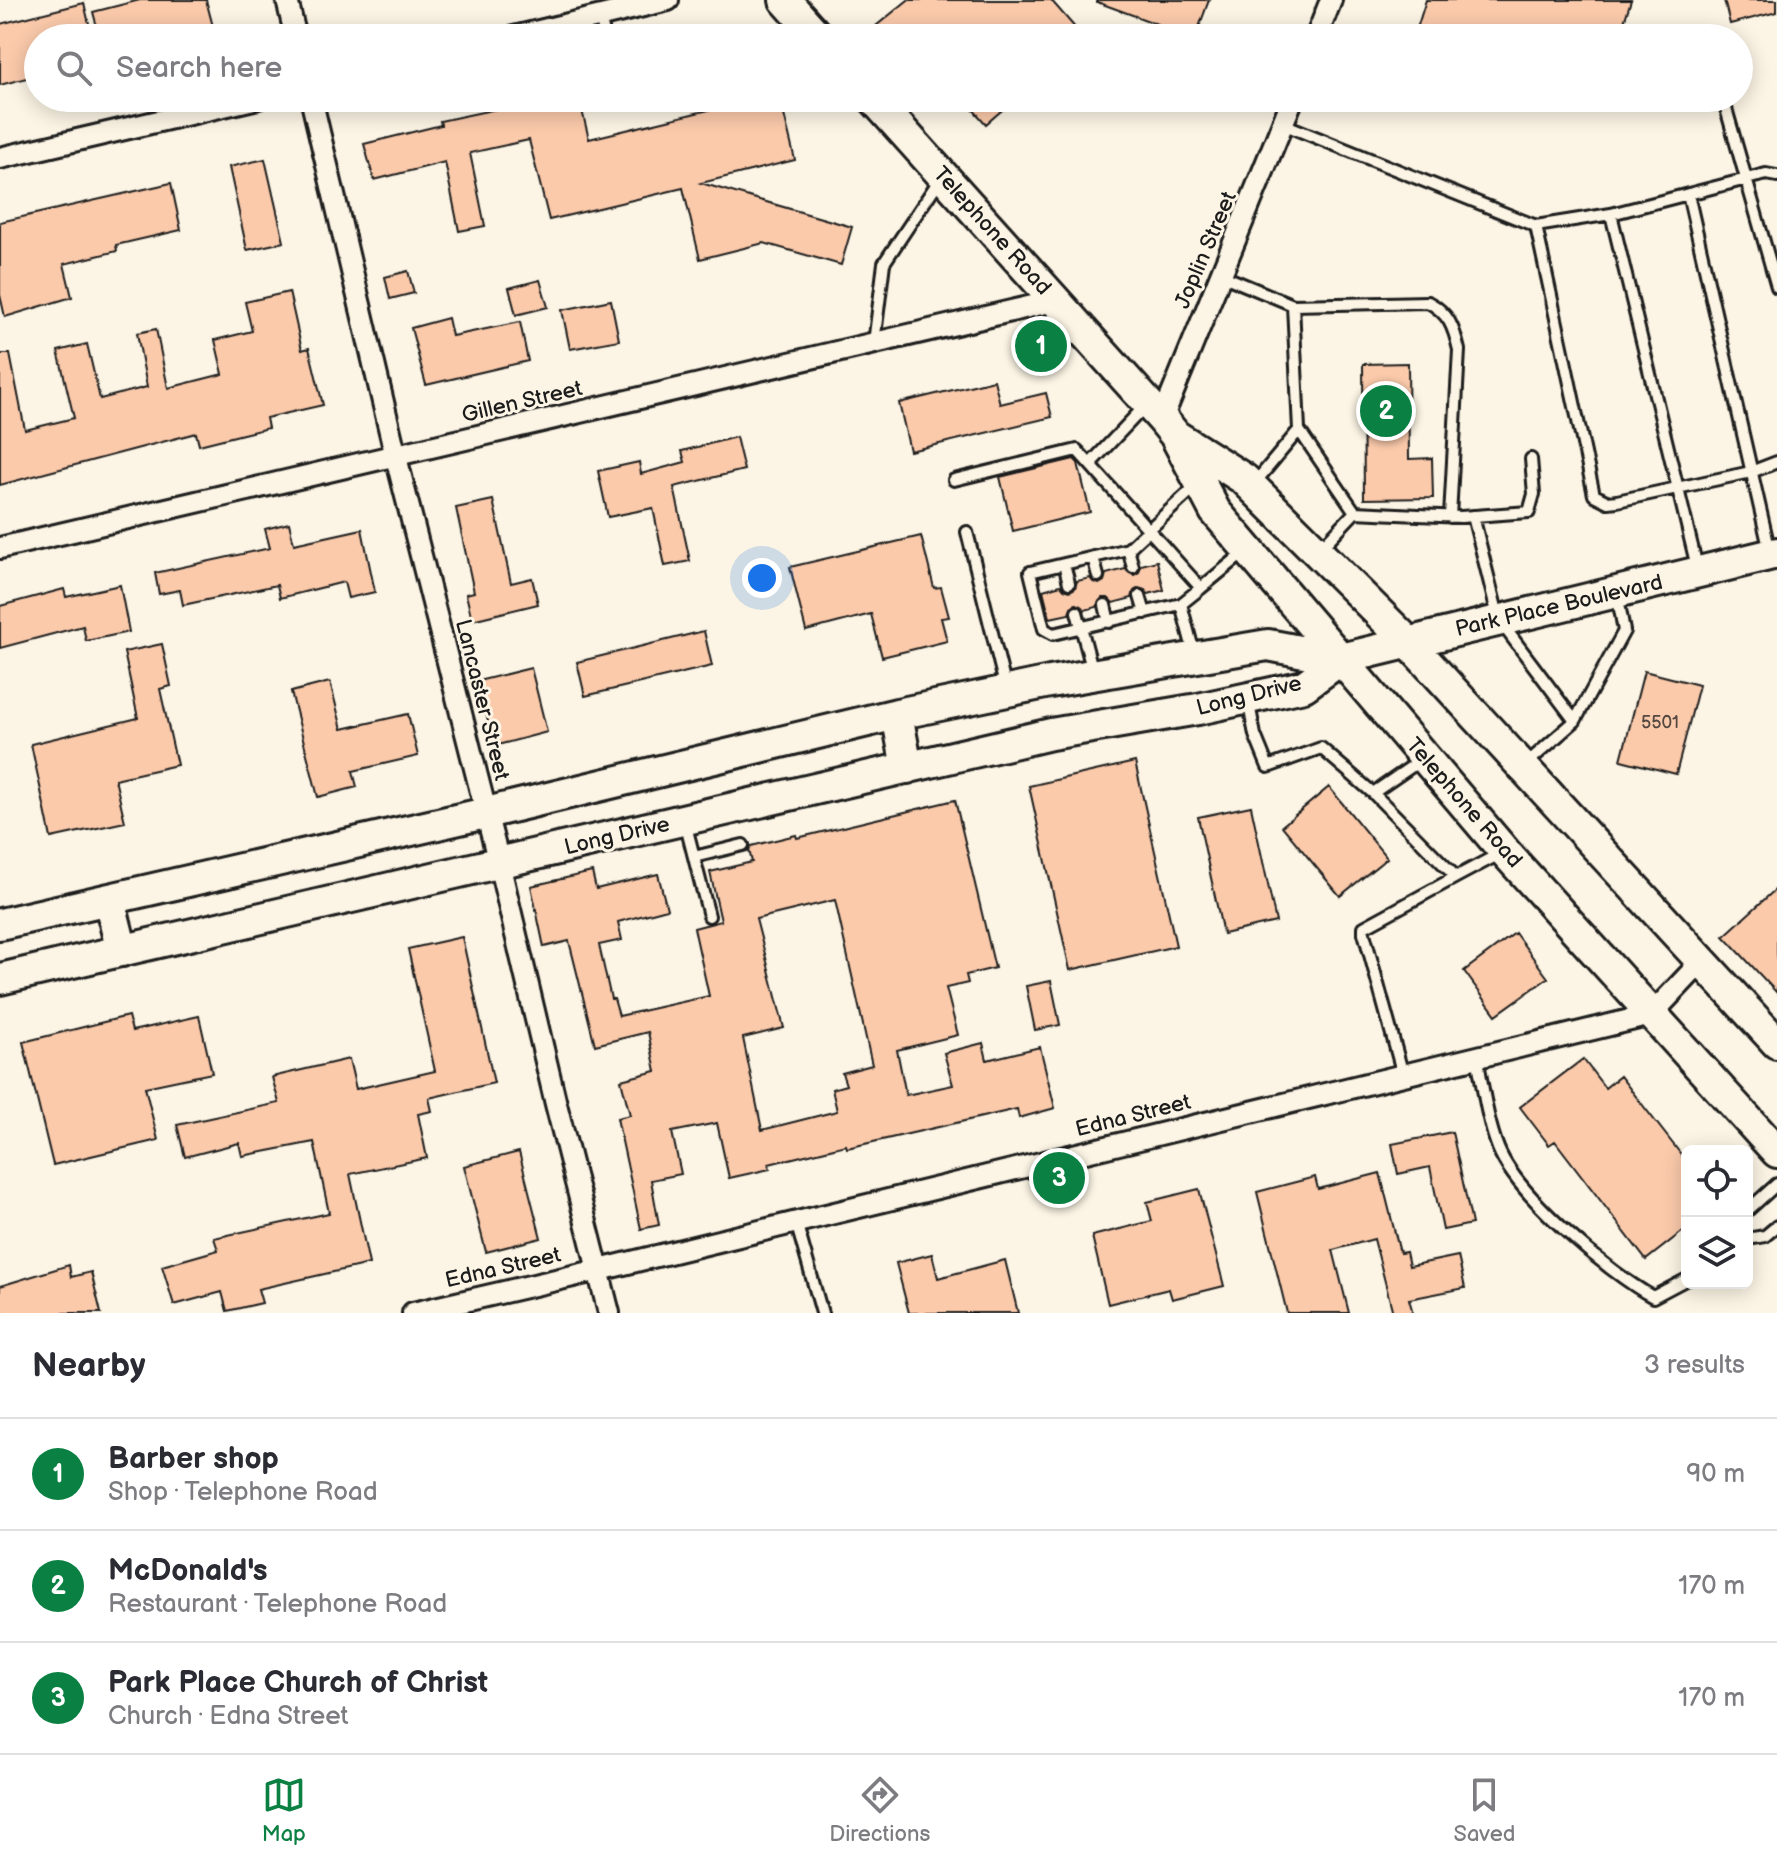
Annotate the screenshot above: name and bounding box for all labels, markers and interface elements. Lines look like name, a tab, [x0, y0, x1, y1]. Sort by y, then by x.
search box	[24, 24, 1753, 112]
icon: search	[52, 46, 96, 90]
text: Search here	[116, 50, 282, 86]
street label: Telephone Road	[927, 161, 1057, 301]
street label: Joplin Street	[1169, 187, 1243, 313]
pin: 1	[1015, 316, 1067, 376]
street label: Gillen Street	[459, 375, 585, 429]
pin: 2	[1360, 381, 1412, 441]
your location	[742, 558, 782, 598]
street label: Park Place Boulevard	[1453, 569, 1665, 643]
street label: Lancaster Street	[449, 617, 515, 784]
street label: Long Drive	[1194, 670, 1304, 722]
house number: 5501	[1641, 712, 1679, 733]
street label: Telephone Road	[1400, 732, 1528, 874]
street label: Long Drive	[562, 811, 672, 861]
street label: Edna Street	[1073, 1089, 1194, 1143]
map controls	[1681, 1145, 1753, 1289]
button: locate	[1681, 1145, 1753, 1217]
pin: 3	[1033, 1148, 1085, 1208]
button: layers	[1681, 1217, 1753, 1289]
street label: Edna Street	[443, 1242, 564, 1294]
text: Nearby	[32, 1345, 146, 1386]
text: 3 results	[1644, 1350, 1745, 1381]
text: Barber shop	[108, 1441, 279, 1477]
text: 1	[53, 1459, 63, 1490]
text: 90 m	[1686, 1459, 1745, 1490]
text: Shop · Telephone Road	[108, 1477, 378, 1508]
text: McDonald's	[108, 1553, 268, 1589]
text: 2	[50, 1571, 66, 1602]
text: 170 m	[1678, 1571, 1745, 1602]
text: Restaurant · Telephone Road	[108, 1589, 447, 1620]
text: Park Place Church of Christ	[108, 1665, 488, 1701]
text: 3	[50, 1683, 66, 1714]
text: 170 m	[1678, 1683, 1745, 1714]
text: Church · Edna Street	[108, 1701, 349, 1732]
tab: Map	[262, 1773, 306, 1848]
tab: Directions	[829, 1773, 930, 1848]
tab: Saved	[1454, 1773, 1515, 1848]

